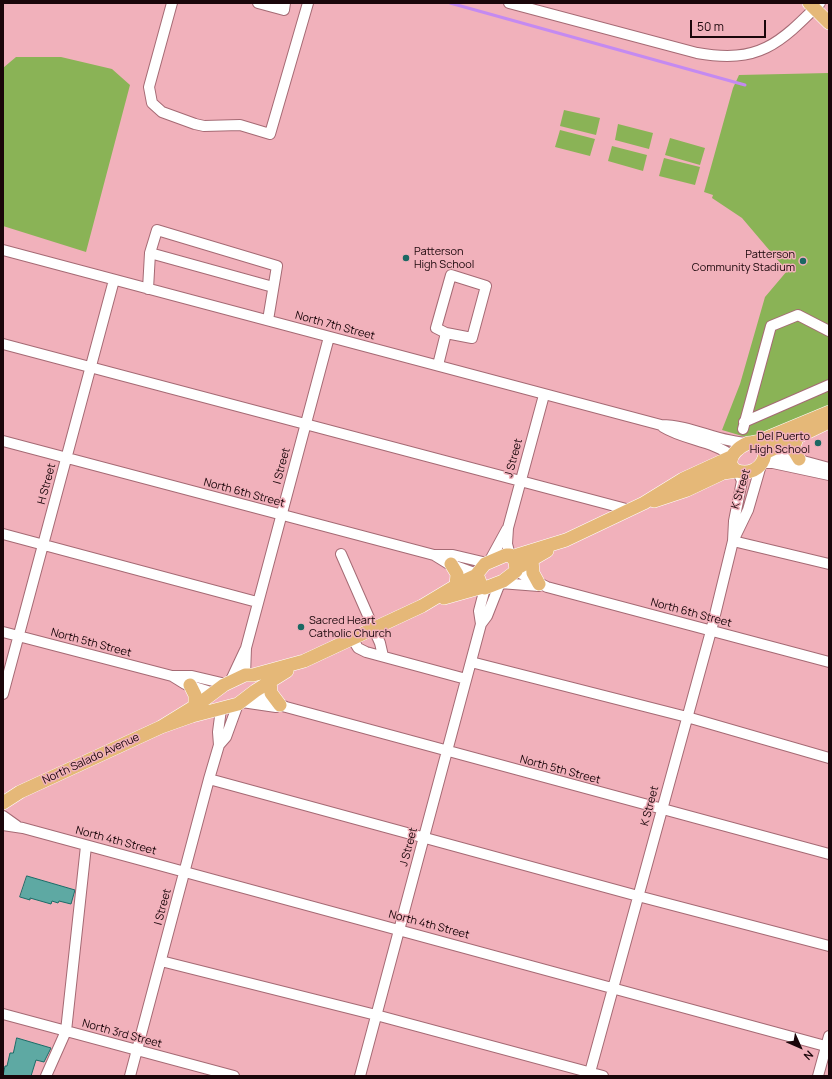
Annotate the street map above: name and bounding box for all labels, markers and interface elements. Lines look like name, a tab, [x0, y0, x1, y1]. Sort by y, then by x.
scale bar	[692, 12, 768, 38]
text: 50 m	[697, 18, 724, 35]
place label: Patterson High School	[414, 245, 474, 271]
place label: Patterson Community Stadium	[692, 248, 795, 274]
marker: Patterson High School	[401, 253, 411, 263]
marker: Patterson Community Stadium	[798, 256, 808, 266]
street label: North 7th Street	[294, 309, 376, 343]
place label: Del Puerto High School	[750, 430, 810, 456]
street label: J Street	[502, 437, 526, 479]
marker: Del Puerto High School	[813, 438, 823, 448]
street label: I Street	[271, 446, 293, 486]
street label: H Street	[35, 462, 59, 506]
street label: K Street	[729, 467, 753, 511]
street label: North 6th Street	[202, 476, 286, 510]
street label: North 6th Street	[649, 596, 733, 630]
place label: Sacred Heart Catholic Church	[309, 614, 391, 640]
marker: Sacred Heart Catholic Church	[296, 622, 306, 632]
street label: North 5th Street	[49, 626, 133, 660]
street label: North Salado Avenue	[40, 731, 142, 787]
street label: North 5th Street	[518, 753, 602, 787]
street label: K Street	[638, 784, 662, 828]
street label: North 4th Street	[74, 824, 158, 858]
street label: J Street	[397, 826, 421, 868]
street label: I Street	[152, 887, 174, 927]
street label: North 4th Street	[387, 908, 471, 942]
street label: North 3rd Street	[81, 1017, 163, 1051]
north arrow	[780, 1027, 820, 1067]
text: N	[801, 1048, 817, 1064]

